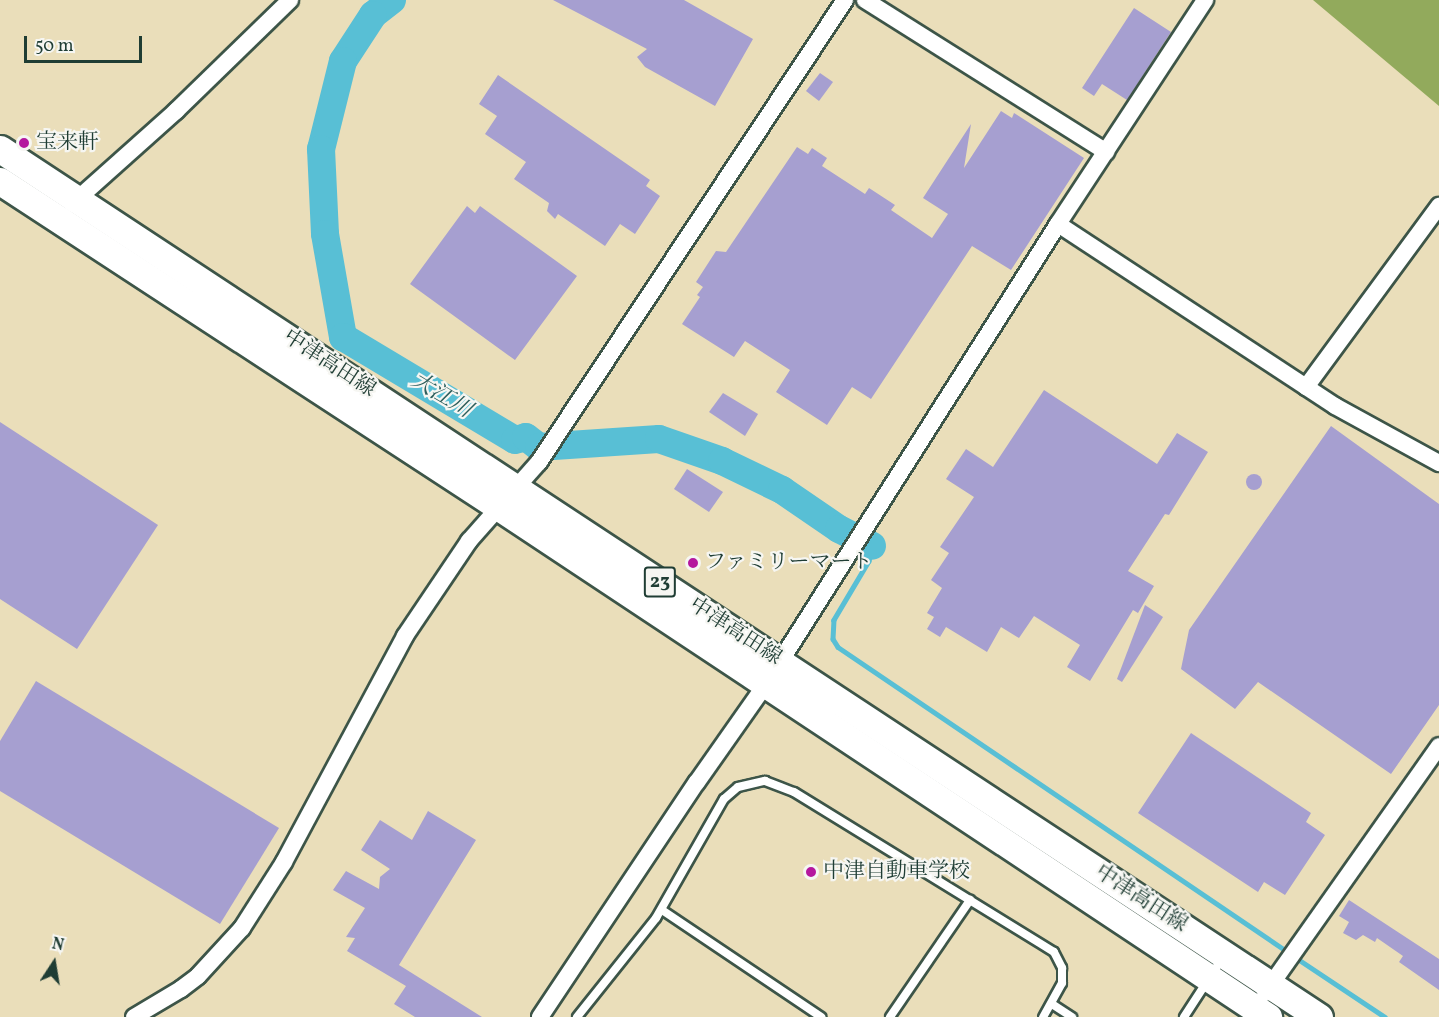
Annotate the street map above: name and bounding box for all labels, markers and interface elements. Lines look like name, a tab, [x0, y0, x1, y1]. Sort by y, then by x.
scale bar	[27, 24, 146, 62]
text: 50 m	[35, 34, 74, 59]
place label: 宝来軒	[36, 130, 99, 156]
marker: 宝来軒	[17, 136, 31, 150]
street label: 中津高田線	[278, 325, 380, 403]
water label: 大江川	[406, 368, 476, 424]
place label: ファミリーマート	[705, 550, 873, 576]
marker: ファミリーマート	[686, 556, 700, 570]
road number: 23	[644, 565, 676, 599]
street label: 中津高田線	[684, 593, 786, 671]
place label: 中津自動車学校	[823, 859, 970, 885]
street label: 中津高田線	[1090, 860, 1192, 938]
marker: 中津自動車学校	[804, 865, 818, 879]
north arrow	[24, 933, 84, 993]
text: N	[50, 933, 66, 957]

